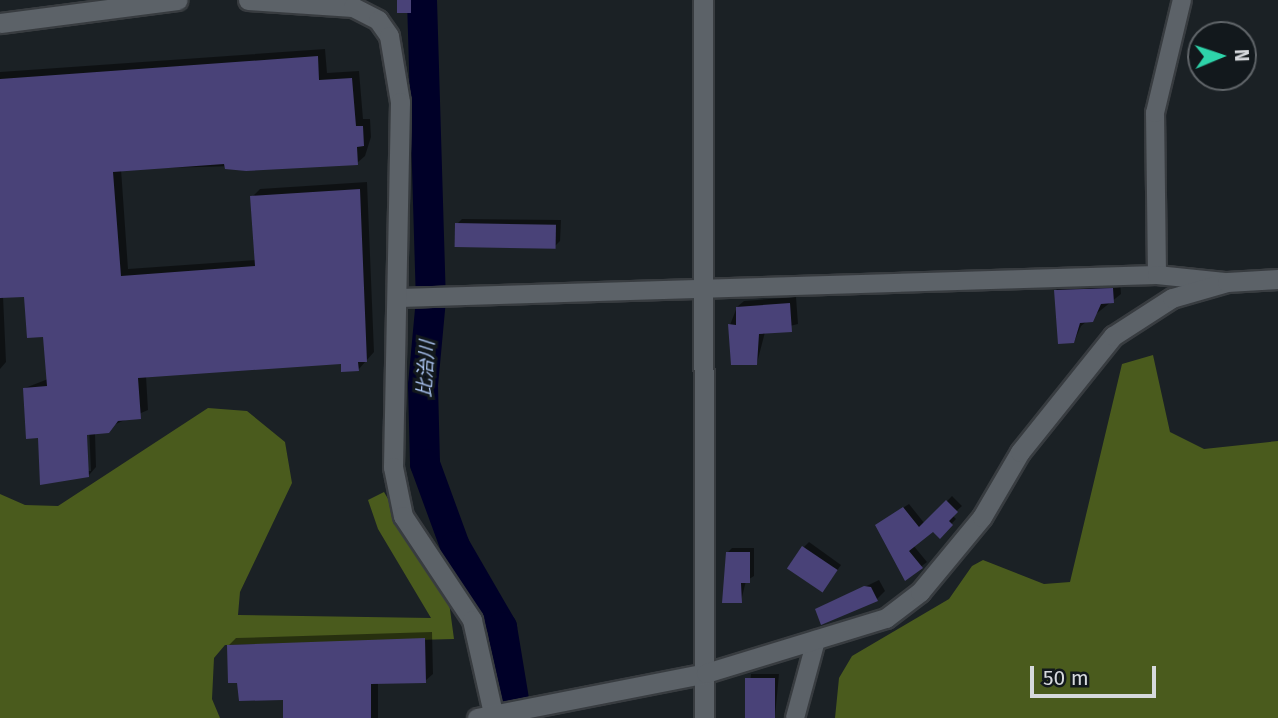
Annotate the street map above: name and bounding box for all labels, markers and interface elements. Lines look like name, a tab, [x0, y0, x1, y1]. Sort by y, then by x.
north arrow	[1187, 21, 1257, 91]
text: N	[1230, 49, 1253, 62]
water label: 比治川	[413, 340, 439, 398]
scale bar	[1033, 652, 1159, 696]
text: 50 m	[1043, 665, 1089, 691]

